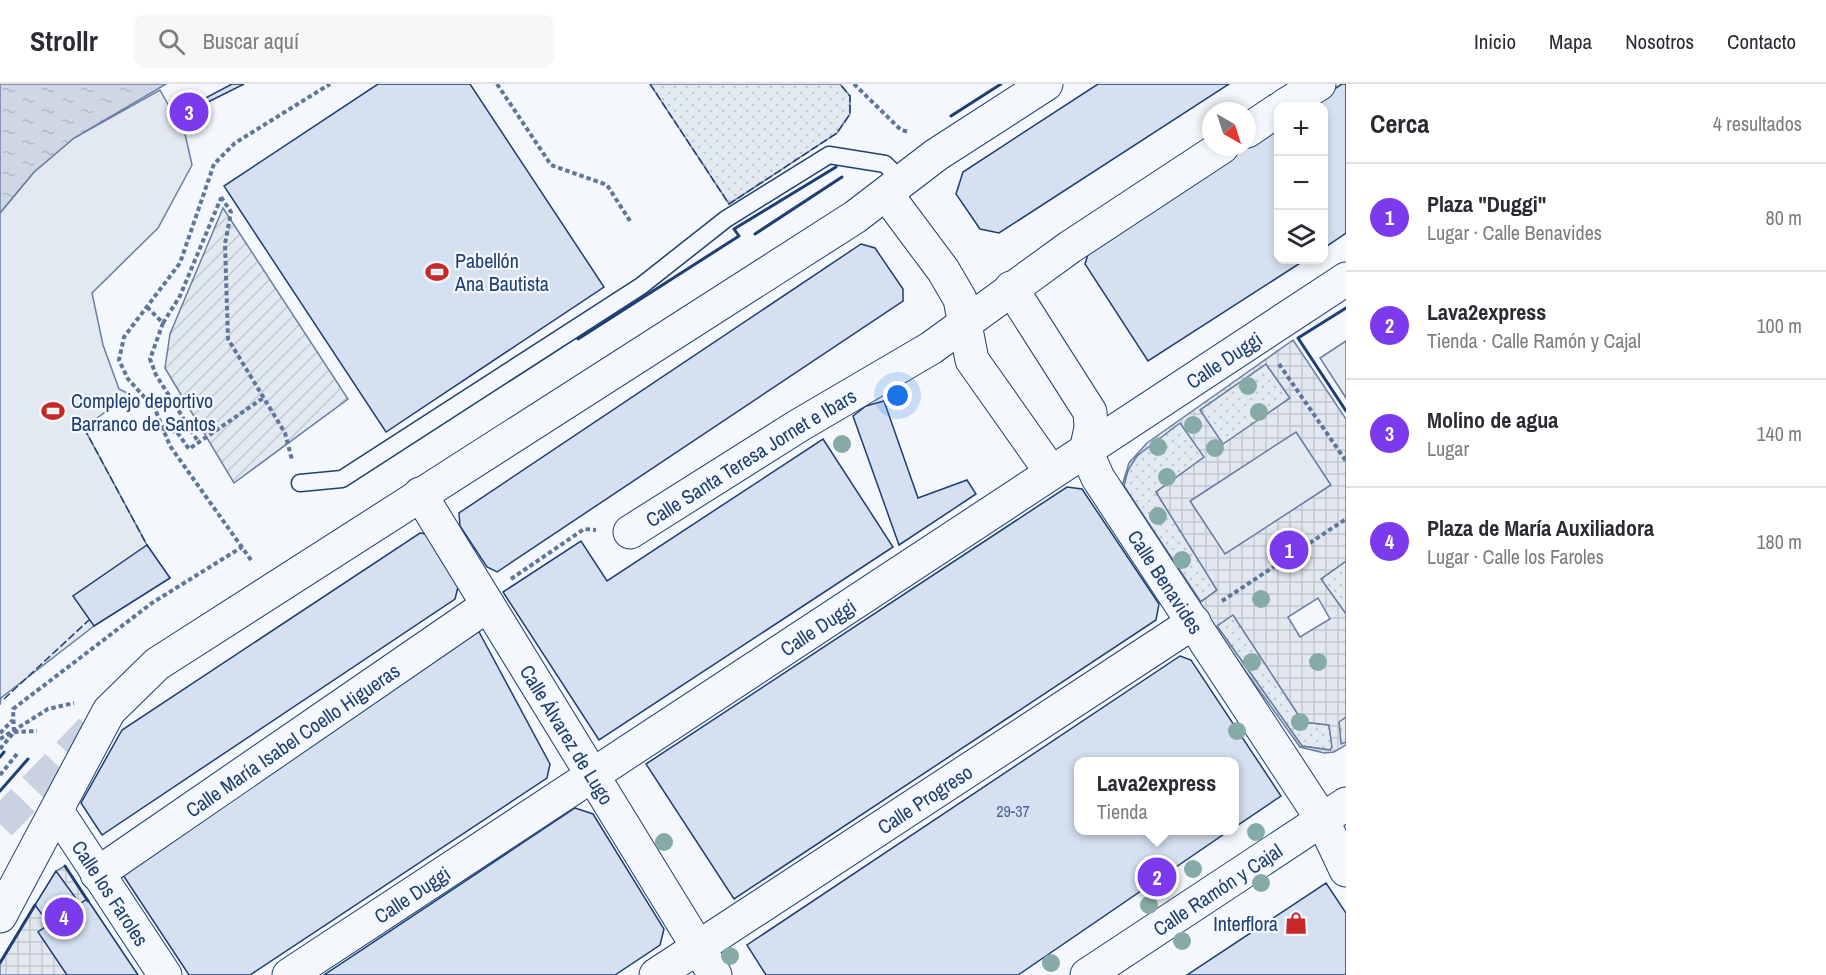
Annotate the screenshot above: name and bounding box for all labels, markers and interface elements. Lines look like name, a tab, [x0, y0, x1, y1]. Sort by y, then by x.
search box	[134, 14, 554, 68]
text: Strollr	[30, 22, 98, 60]
icon: search	[155, 25, 188, 58]
text: Buscar aquí	[203, 26, 299, 56]
text: Inicio	[1474, 27, 1516, 56]
text: Mapa	[1549, 27, 1592, 56]
text: Nosotros	[1625, 27, 1694, 56]
text: Contacto	[1727, 27, 1796, 56]
pin: 3	[170, 90, 208, 135]
north arrow	[1202, 102, 1256, 156]
map controls	[1274, 102, 1328, 264]
button: +	[1274, 102, 1328, 156]
text: Cerca	[1370, 106, 1429, 141]
text: 4 resultados	[1713, 110, 1802, 137]
button: −	[1274, 156, 1328, 210]
text: Plaza "Duggi"	[1427, 189, 1546, 219]
text: 1	[1385, 204, 1394, 231]
text: 80 m	[1766, 204, 1802, 231]
button: layers	[1274, 210, 1328, 264]
text: Lugar · Calle Benavides	[1427, 219, 1602, 246]
place label: Pabellón Ana Bautista	[454, 247, 549, 297]
sports icon: Pabellón Ana Bautista	[424, 259, 450, 285]
text: Lava2express	[1427, 297, 1546, 327]
text: 2	[1385, 312, 1394, 339]
text: 100 m	[1756, 312, 1802, 339]
street label: Calle Duggi	[1180, 325, 1267, 394]
text: Tienda · Calle Ramón y Cajal	[1427, 327, 1641, 354]
street label: Calle Santa Teresa Jornet e Ibars	[640, 381, 861, 533]
your location	[883, 381, 912, 410]
place label: Complejo deportivo Barranco de Santos	[71, 387, 216, 437]
sports icon: Complejo deportivo Barranco de Santos	[40, 398, 66, 424]
text: Molino de agua	[1427, 405, 1558, 435]
text: 3	[1385, 420, 1394, 447]
text: 140 m	[1756, 420, 1802, 447]
text: Lugar	[1427, 435, 1469, 462]
text: Plaza de María Auxiliadora	[1427, 513, 1654, 543]
street label: Calle Benavides	[1122, 524, 1210, 639]
pin: 1	[1270, 528, 1308, 572]
text: 4	[1385, 528, 1394, 555]
text: 180 m	[1756, 528, 1802, 555]
text: Lugar · Calle los Faroles	[1427, 543, 1604, 570]
street label: Calle Duggi	[774, 592, 861, 662]
street label: Calle María Isabel Coello Higueras	[180, 656, 405, 823]
street label: Calle Álvarez de Lugo	[514, 659, 621, 809]
popup	[1074, 757, 1239, 835]
street label: Calle Progreso	[872, 758, 977, 840]
text: Lava2express	[1097, 768, 1216, 798]
text: Tienda	[1097, 798, 1148, 825]
house number: 29-37	[996, 800, 1030, 822]
street label: Calle los Faroles	[66, 835, 156, 951]
street label: Calle Ramón y Cajal	[1147, 837, 1287, 942]
pin: 2	[1138, 854, 1176, 900]
street label: Calle Duggi	[369, 859, 455, 929]
pin: 4	[44, 894, 84, 940]
place label: Interflora	[1213, 910, 1278, 937]
shop icon: Interflora	[1283, 910, 1309, 936]

